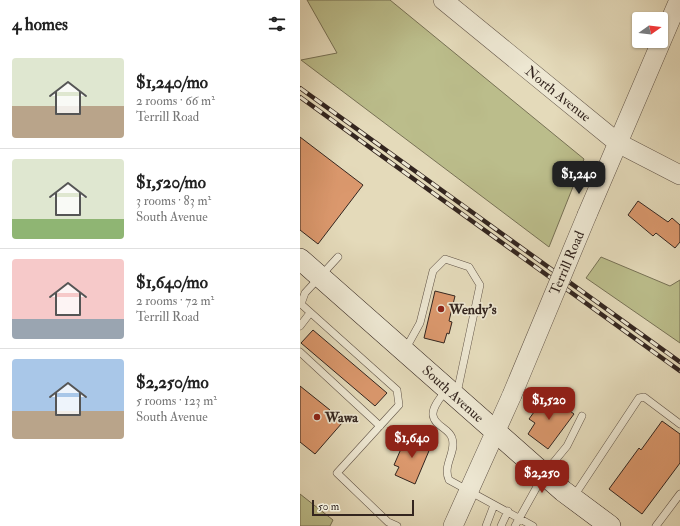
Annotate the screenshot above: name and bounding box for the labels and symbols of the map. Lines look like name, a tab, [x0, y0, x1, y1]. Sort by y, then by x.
north arrow	[632, 12, 668, 48]
street label: North Avenue	[522, 62, 594, 126]
pin: $1,240	[546, 161, 612, 195]
street label: Terrill Road	[546, 228, 588, 298]
place label: Wendy's	[448, 301, 497, 319]
marker: Wendy's	[436, 304, 446, 314]
street label: South Avenue	[419, 362, 487, 426]
pin: $1,520	[516, 387, 582, 421]
place label: Wawa	[324, 409, 359, 426]
marker: Wawa	[312, 412, 322, 422]
pin: $1,640	[379, 425, 445, 459]
pin: $2,250	[509, 460, 575, 494]
scale bar	[312, 498, 414, 517]

